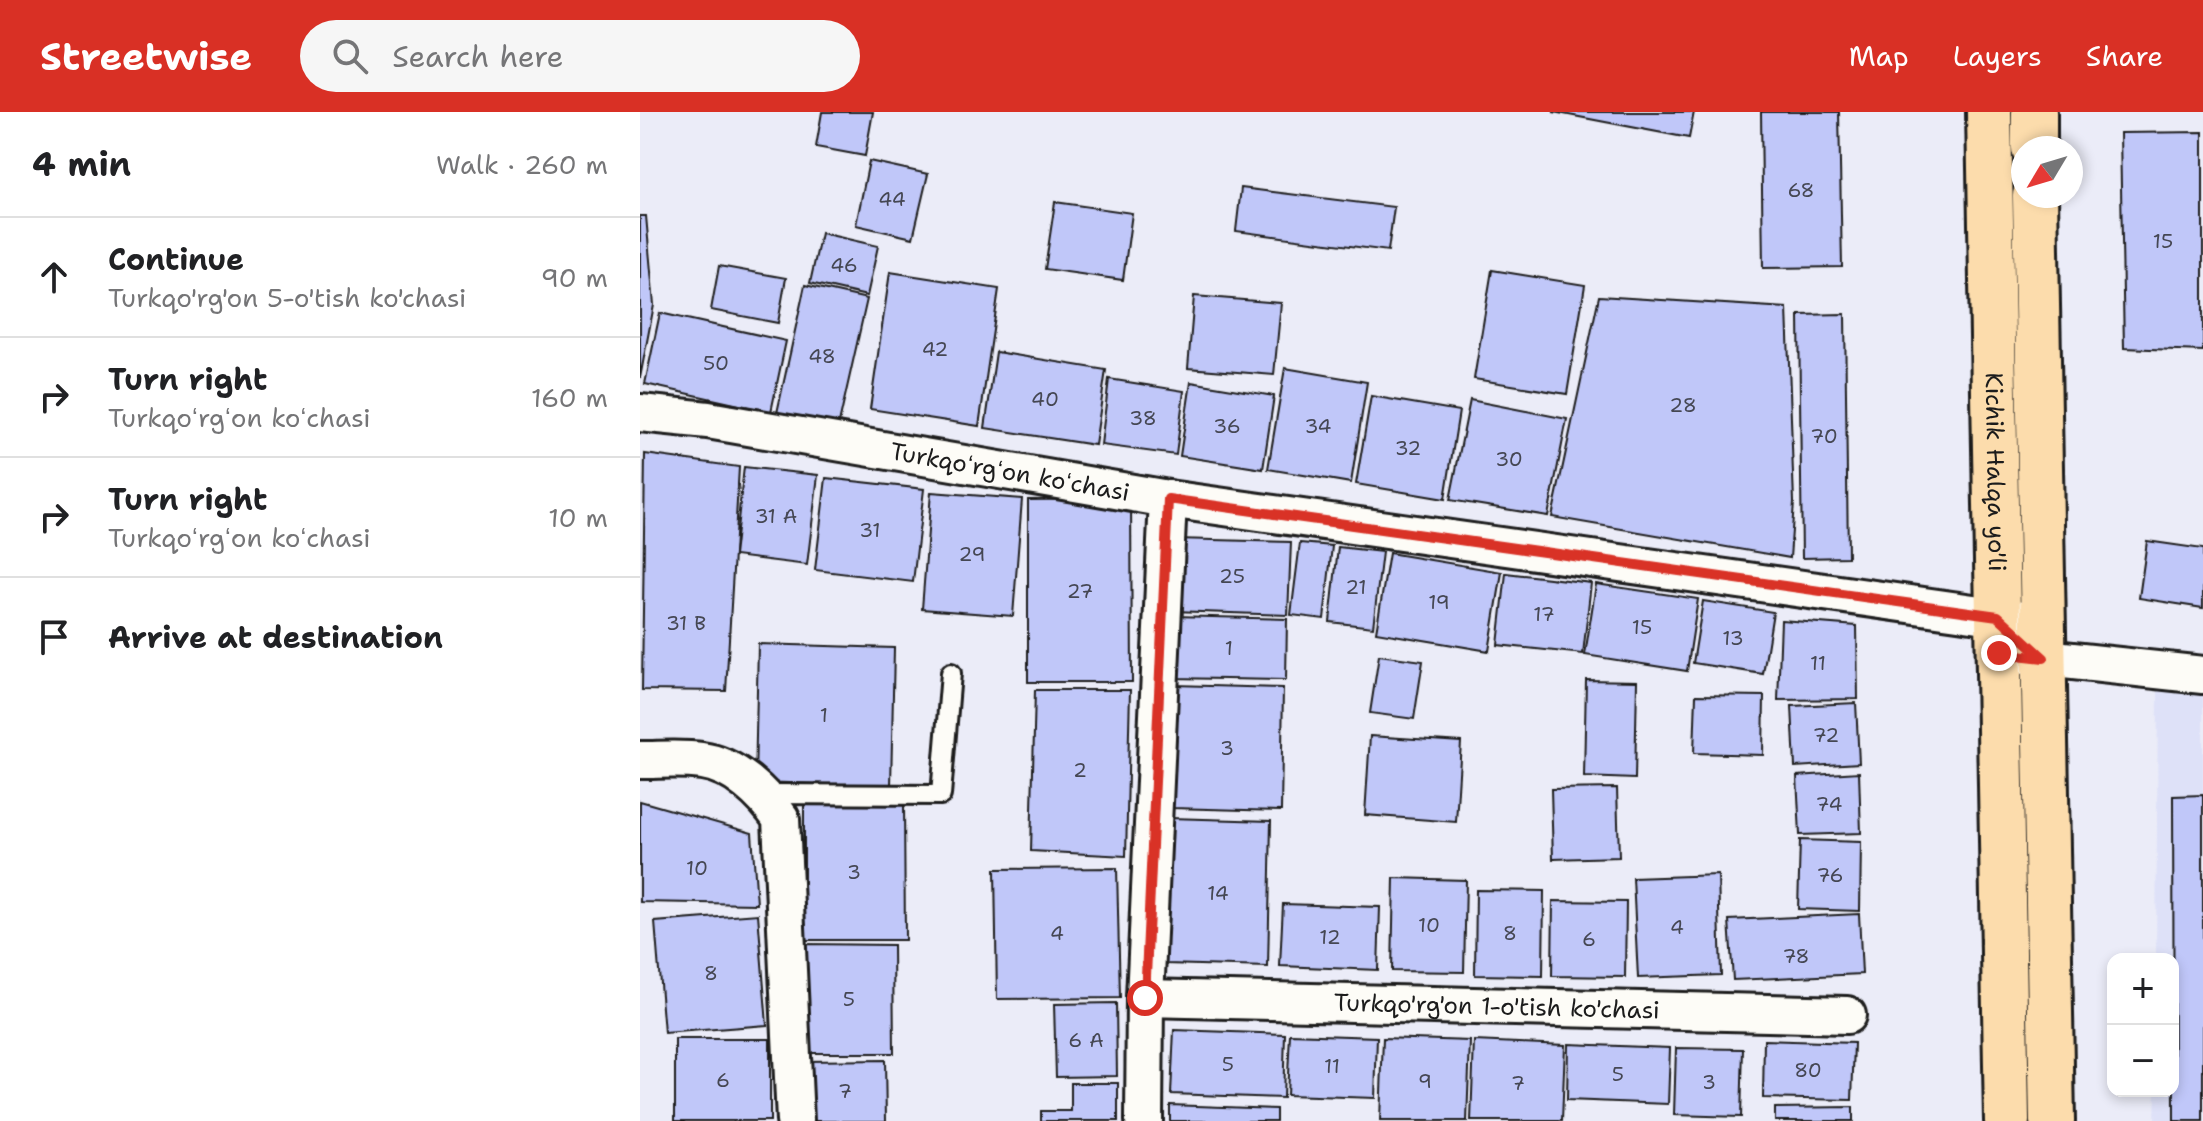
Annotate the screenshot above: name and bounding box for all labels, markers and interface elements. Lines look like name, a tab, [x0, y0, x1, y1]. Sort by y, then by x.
search box	[300, 20, 860, 92]
text: Streetwise	[40, 31, 252, 82]
icon: search	[328, 34, 372, 78]
text: Search here	[392, 36, 564, 77]
text: Map	[1849, 37, 1909, 75]
text: Layers	[1953, 37, 2042, 75]
text: Share	[2086, 37, 2163, 75]
north arrow	[2011, 136, 2083, 208]
text: 4 min	[32, 141, 131, 187]
text: Walk · 260 m	[436, 147, 608, 182]
house number: 68	[1787, 177, 1815, 203]
house number: 44	[878, 186, 906, 212]
house number: 15	[2153, 228, 2173, 254]
text: Continue	[108, 239, 244, 280]
house number: 46	[830, 252, 858, 278]
icon: ahead	[32, 255, 76, 299]
text: 90 m	[541, 260, 608, 295]
text: Turkqo'rg'on 5-o'tish ko'chasi	[108, 280, 467, 315]
house number: 42	[922, 336, 948, 362]
house number: 48	[808, 343, 836, 369]
house number: 50	[703, 350, 729, 376]
text: Turn right	[108, 359, 267, 400]
street label: Kichik Halqa yo'li	[1978, 372, 2013, 572]
icon: right	[32, 375, 76, 419]
text: 160 m	[531, 380, 608, 415]
house number: 40	[1031, 386, 1059, 412]
house number: 28	[1669, 392, 1697, 418]
text: Turkqoʻrgʻon koʻchasi	[108, 400, 371, 435]
house number: 38	[1129, 405, 1157, 431]
house number: 36	[1213, 413, 1241, 439]
house number: 34	[1304, 413, 1332, 439]
house number: 70	[1810, 423, 1838, 449]
street label: Turkqoʻrgʻon koʻchasi	[888, 435, 1132, 509]
house number: 32	[1395, 435, 1421, 461]
house number: 30	[1495, 446, 1523, 472]
text: Turn right	[108, 479, 267, 520]
icon: right	[32, 495, 76, 539]
text: 10 m	[548, 500, 608, 535]
house number: 31 A	[755, 503, 797, 529]
house number: 31	[859, 517, 881, 543]
text: Turkqoʻrgʻon koʻchasi	[108, 520, 371, 555]
house number: 29	[959, 541, 985, 567]
house number: 25	[1219, 563, 1245, 589]
house number: 21	[1345, 574, 1367, 600]
house number: 27	[1067, 578, 1093, 604]
house number: 19	[1428, 589, 1450, 615]
house number: 17	[1533, 601, 1555, 627]
house number: 31 B	[666, 610, 706, 636]
house number: 15	[1632, 614, 1652, 640]
icon: arrive	[32, 615, 76, 659]
text: Arrive at destination	[108, 617, 443, 658]
house number: 13	[1722, 625, 1744, 651]
house number: 1	[1225, 635, 1233, 661]
route end	[1981, 635, 2017, 671]
house number: 11	[1810, 650, 1826, 676]
house number: 1	[820, 702, 828, 728]
house number: 72	[1813, 722, 1839, 748]
house number: 3	[1220, 735, 1234, 761]
house number: 2	[1073, 757, 1087, 783]
house number: 74	[1815, 791, 1843, 817]
house number: 10	[686, 855, 708, 881]
house number: 3	[847, 859, 861, 885]
house number: 76	[1816, 862, 1844, 888]
house number: 14	[1207, 880, 1229, 906]
house number: 10	[1418, 912, 1440, 938]
house number: 4	[1670, 914, 1684, 940]
house number: 4	[1050, 920, 1064, 946]
house number: 8	[1503, 920, 1517, 946]
house number: 12	[1319, 924, 1341, 950]
house number: 6	[1582, 926, 1596, 952]
house number: 78	[1782, 943, 1810, 969]
map controls	[2107, 953, 2179, 1097]
button: +	[2107, 953, 2179, 1025]
house number: 8	[704, 960, 718, 986]
route start	[1127, 980, 1163, 1016]
house number: 5	[843, 986, 855, 1012]
street label: Turkqo'rg'on 1-o'tish ko'chasi	[1334, 987, 1660, 1026]
button: −	[2107, 1025, 2179, 1097]
house number: 6 A	[1068, 1027, 1104, 1053]
house number: 5	[1222, 1051, 1234, 1077]
house number: 11	[1324, 1053, 1340, 1079]
house number: 80	[1794, 1057, 1822, 1083]
house number: 5	[1612, 1061, 1624, 1087]
house number: 6	[716, 1067, 730, 1093]
house number: 9	[1418, 1068, 1432, 1094]
house number: 3	[1702, 1069, 1716, 1095]
house number: 7	[1511, 1070, 1525, 1096]
house number: 7	[838, 1078, 852, 1104]

